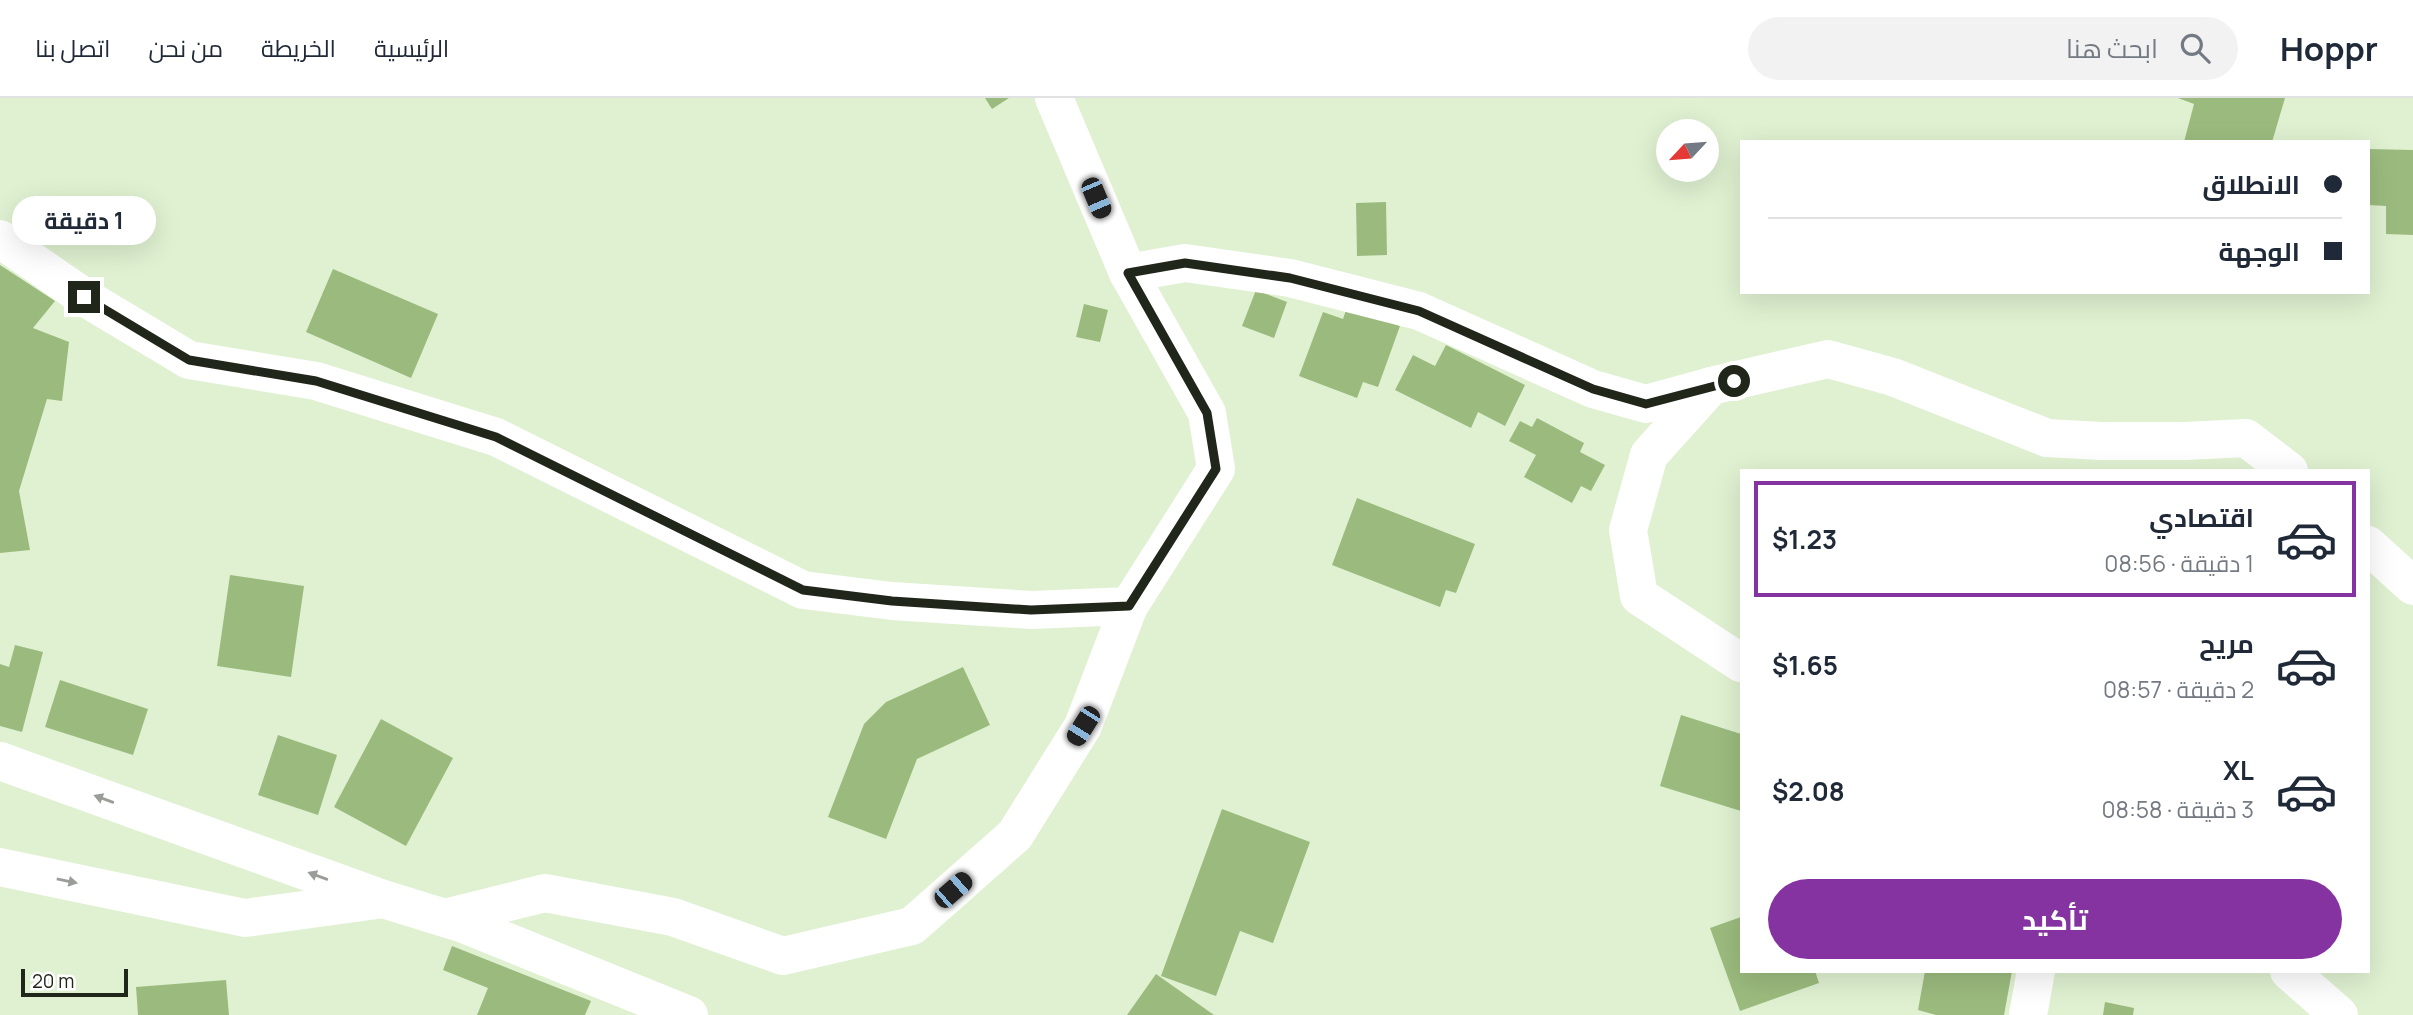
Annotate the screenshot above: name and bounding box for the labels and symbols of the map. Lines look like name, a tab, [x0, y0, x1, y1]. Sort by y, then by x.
north arrow	[1656, 119, 1718, 182]
car	[1079, 175, 1114, 221]
callout: 1 دقيقة	[12, 195, 156, 244]
route end	[68, 281, 100, 313]
route start	[1718, 365, 1750, 397]
car	[1063, 703, 1104, 749]
one-way arrow	[94, 793, 115, 804]
car	[931, 868, 976, 912]
one-way arrow	[308, 870, 329, 881]
one-way arrow	[56, 875, 78, 886]
scale bar	[21, 966, 128, 998]

